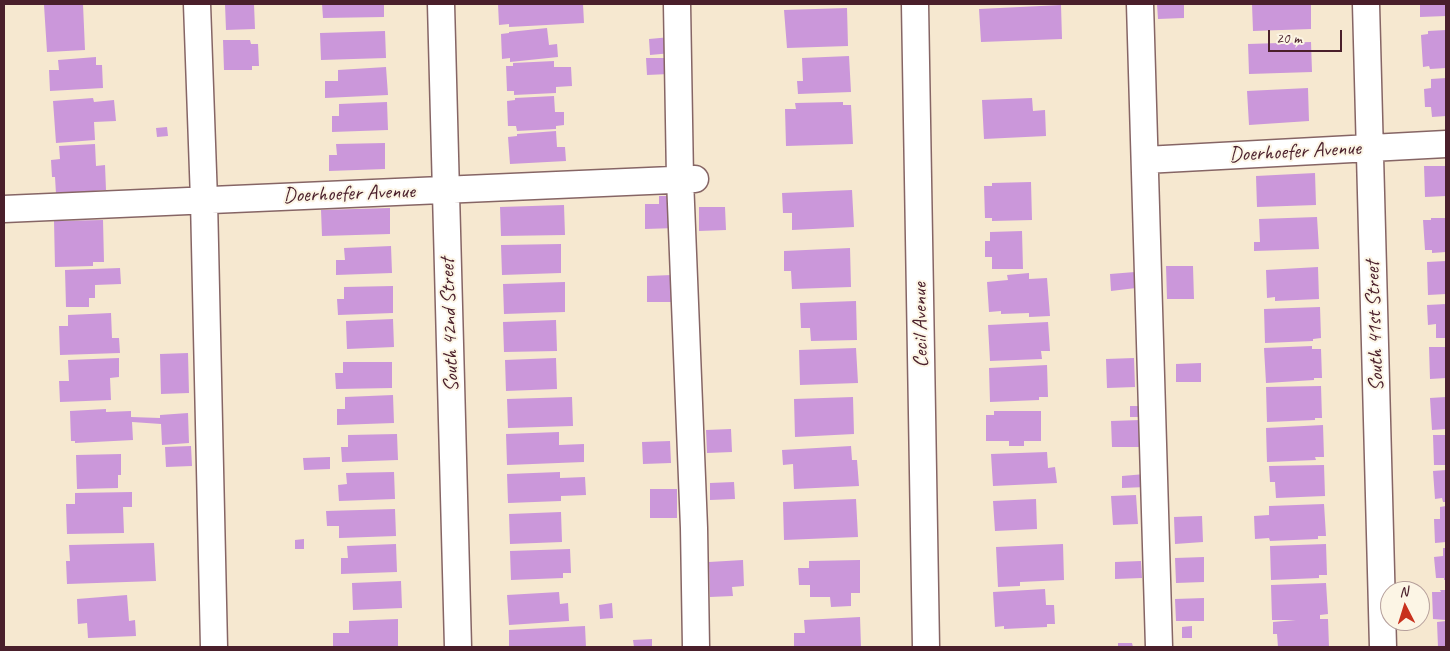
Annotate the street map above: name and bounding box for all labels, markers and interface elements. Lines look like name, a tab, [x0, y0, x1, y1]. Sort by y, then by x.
scale bar	[1270, 20, 1344, 52]
text: 20 m	[1276, 29, 1302, 48]
street label: Doerhoefer Avenue	[1229, 136, 1361, 168]
street label: Doerhoefer Avenue	[283, 179, 415, 209]
street label: South 42nd Street	[435, 258, 465, 392]
street label: South 41st Street	[1360, 260, 1390, 392]
street label: Cecil Avenue	[908, 282, 934, 368]
north arrow	[1380, 581, 1430, 631]
text: N	[1399, 583, 1409, 600]

